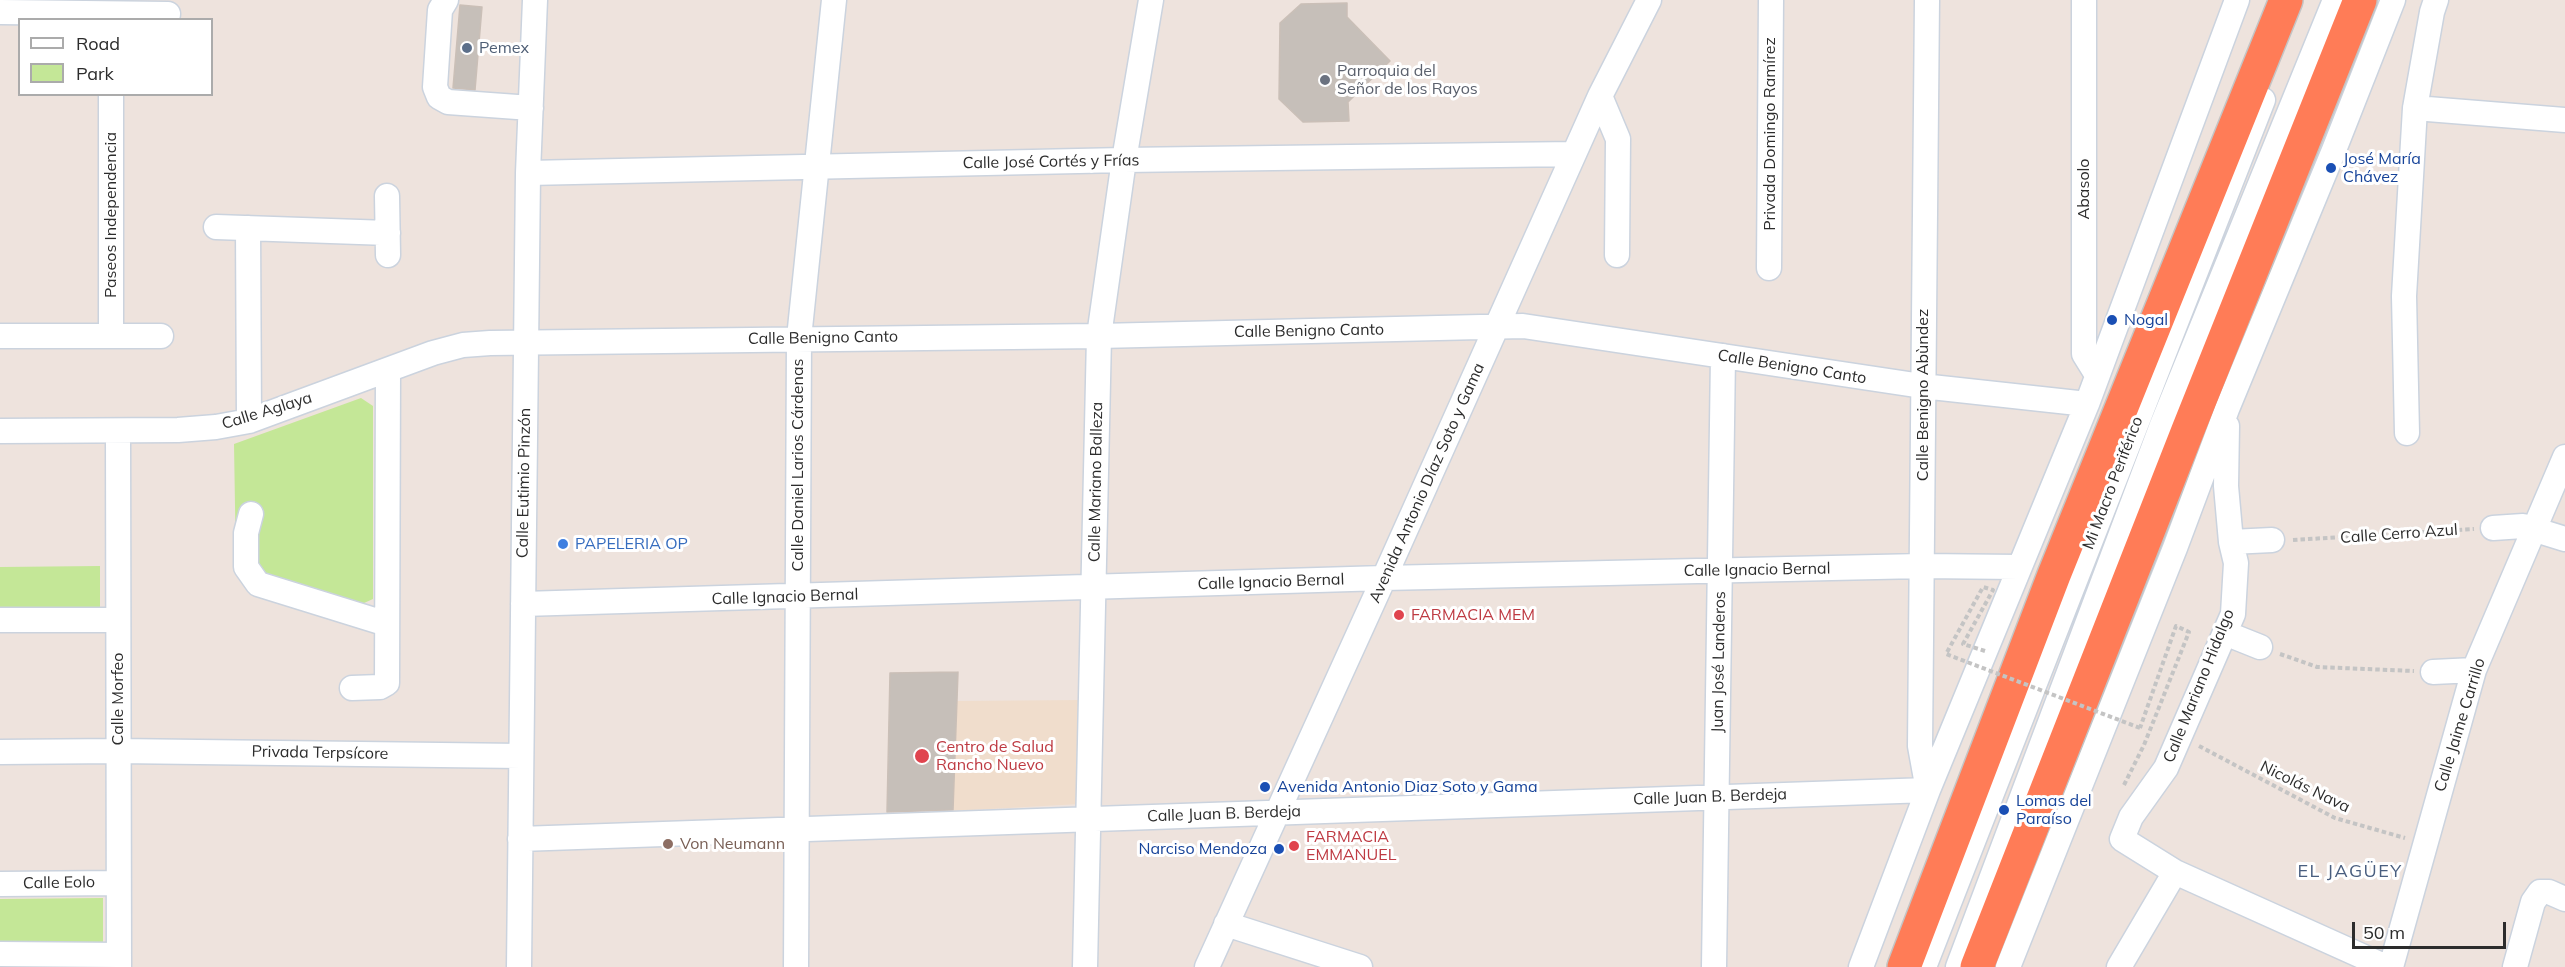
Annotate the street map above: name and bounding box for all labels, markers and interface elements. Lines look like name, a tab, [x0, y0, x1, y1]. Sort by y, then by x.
legend	[18, 18, 213, 96]
text: Road	[76, 32, 120, 55]
street label: Privada Domingo Ramírez	[1760, 37, 1780, 231]
place label: Pemex	[479, 38, 529, 58]
marker: Pemex	[460, 41, 474, 55]
place label: Parroquia del Señor de los Rayos	[1337, 61, 1478, 99]
text: Park	[76, 62, 114, 85]
marker: Parroquia del Señor de los Rayos	[1318, 73, 1332, 87]
street label: Paseos Independencia	[101, 132, 121, 298]
place label: José María Chávez	[2343, 149, 2421, 187]
street label: Calle José Cortés y Frías	[962, 151, 1140, 173]
street label: Abasolo	[2074, 159, 2094, 219]
marker: José María Chávez	[2324, 161, 2338, 175]
street label: Calle Benigno Abùndez	[1913, 309, 1933, 481]
place label: Nogal	[2124, 310, 2168, 330]
marker: Nogal	[2105, 313, 2119, 327]
street label: Calle Benigno Canto	[1234, 320, 1384, 342]
street label: Calle Benigno Canto	[748, 327, 898, 349]
street label: Calle Benigno Canto	[1716, 346, 1868, 388]
street label: Calle Daniel Larios Cárdenas	[788, 359, 808, 571]
street label: Avenida Antonio Díaz Soto y Gama	[1365, 360, 1489, 606]
street label: Calle Aglaya	[220, 388, 314, 434]
street label: Calle Mariano Balleza	[1085, 402, 1107, 562]
street label: Calle Eutimio Pinzón	[513, 408, 535, 558]
street label: Mi Macro Periférico	[2079, 414, 2147, 552]
street label: Calle Cerro Azul	[2340, 520, 2458, 548]
place label: PAPELERIA OP	[575, 534, 688, 554]
marker: PAPELERIA OP	[556, 537, 570, 551]
street label: Calle Ignacio Bernal	[1683, 559, 1831, 581]
street label: Calle Ignacio Bernal	[1197, 570, 1345, 594]
street label: Calle Ignacio Bernal	[711, 585, 859, 609]
street label: Juan José Landeros	[1708, 591, 1730, 733]
place label: FARMACIA MEM	[1411, 605, 1535, 625]
street label: Calle Mariano Hidalgo	[2159, 606, 2239, 766]
marker: FARMACIA MEM	[1392, 608, 1406, 622]
street label: Calle Morfeo	[108, 653, 128, 745]
street label: Calle Jaime Carrillo	[2431, 656, 2489, 794]
place label: Centro de Salud Rancho Nuevo	[936, 737, 1054, 775]
street label: Privada Terpsícore	[251, 742, 389, 764]
marker: Centro de Salud Rancho Nuevo	[913, 747, 931, 765]
street label: Nicolás Nava	[2257, 757, 2353, 817]
place label: Avenida Antonio Diaz Soto y Gama	[1277, 777, 1538, 797]
marker: Avenida Antonio Diaz Soto y Gama	[1258, 780, 1272, 794]
street label: Calle Juan B. Berdeja	[1633, 785, 1787, 809]
place label: Lomas del Paraíso	[2016, 791, 2092, 829]
street label: Calle Juan B. Berdeja	[1147, 802, 1301, 826]
marker: Lomas del Paraíso	[1997, 803, 2011, 817]
place label: FARMACIA EMMANUEL	[1306, 827, 1396, 865]
place label: Von Neumann	[680, 834, 785, 854]
marker: Von Neumann	[661, 837, 675, 851]
place label: Narciso Mendoza	[1139, 839, 1267, 859]
marker: FARMACIA EMMANUEL	[1287, 839, 1301, 853]
marker: Narciso Mendoza	[1272, 842, 1286, 856]
district label: EL JAGÜEY	[2297, 861, 2403, 883]
street label: Calle Eolo	[23, 873, 95, 893]
scale bar	[2355, 910, 2510, 948]
text: 50 m	[2363, 921, 2405, 944]

